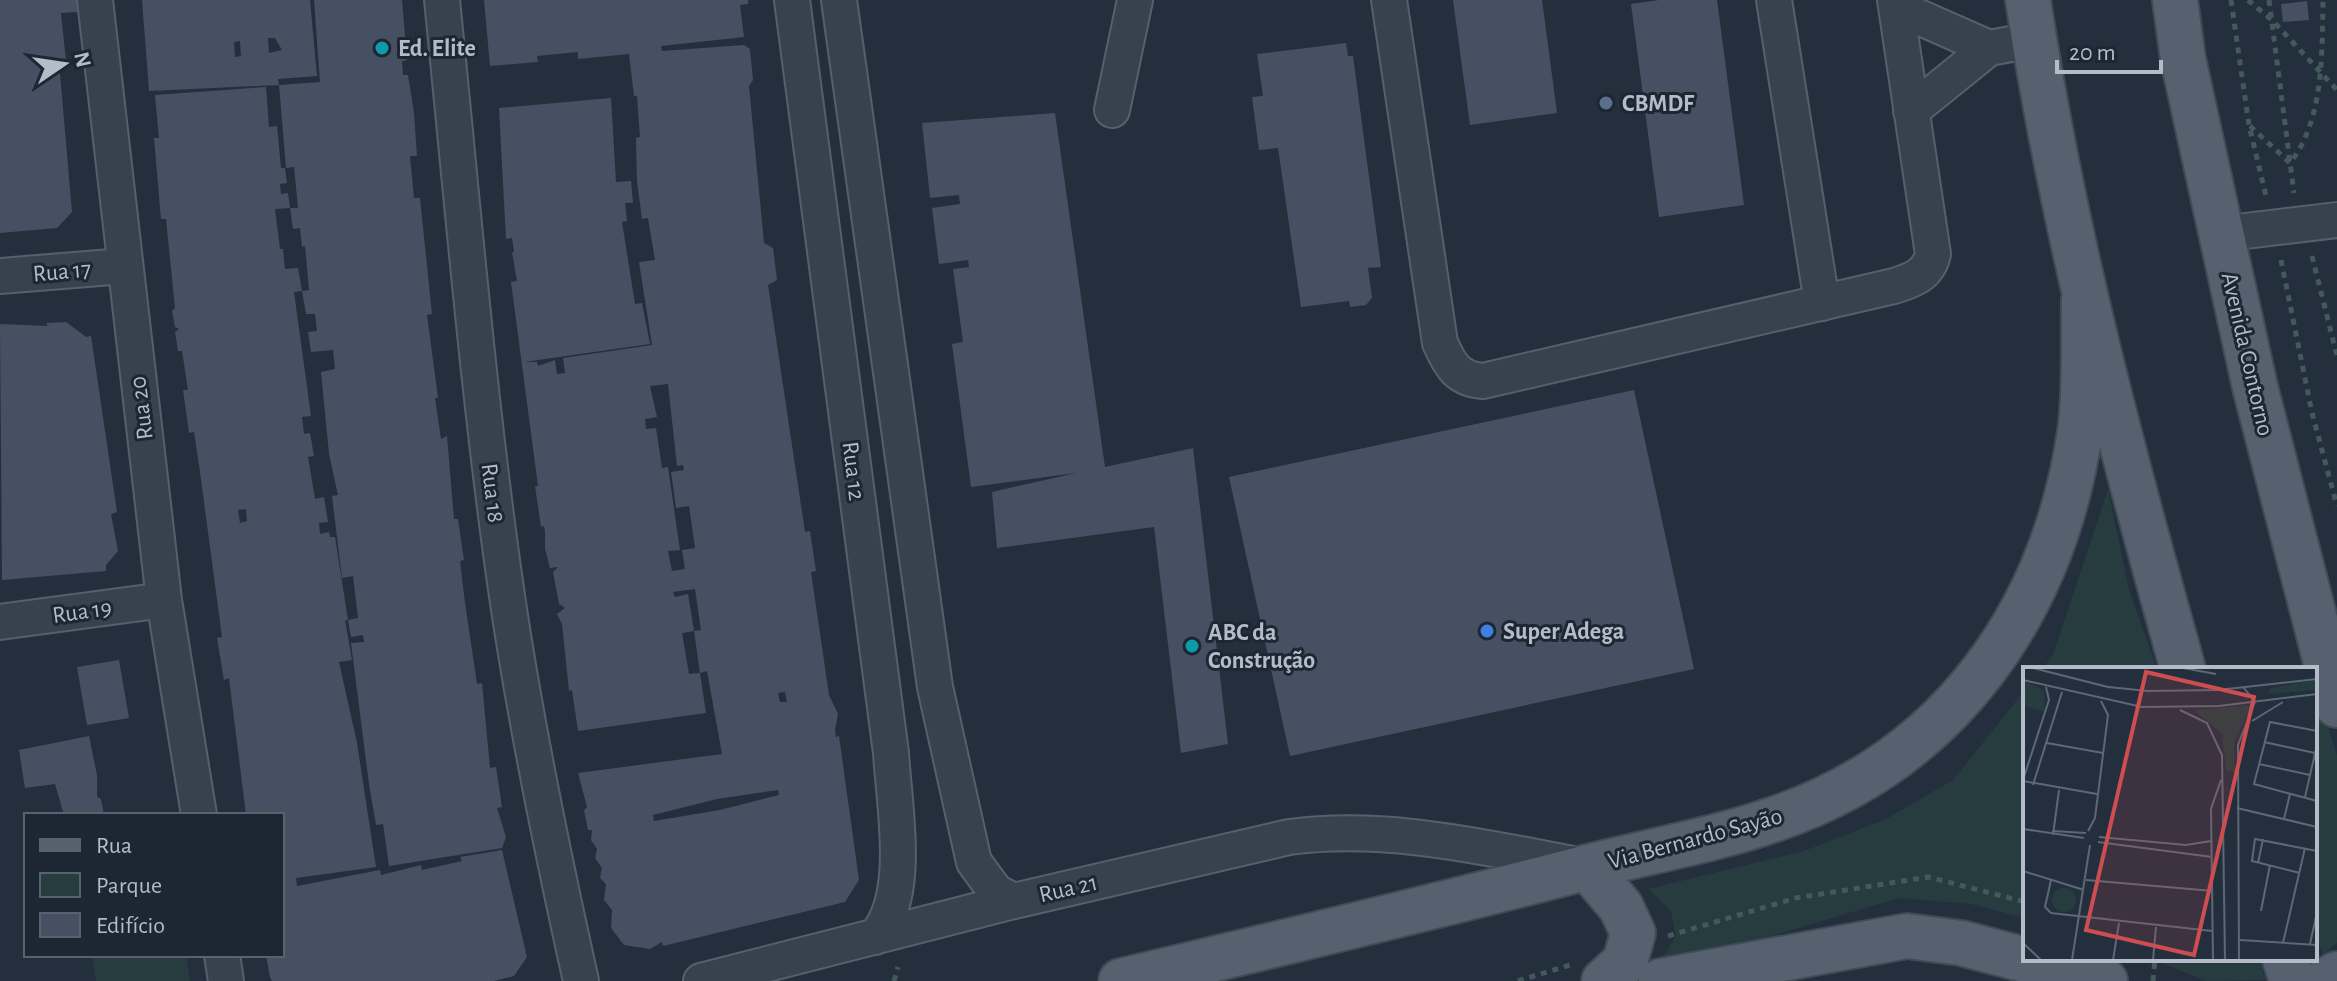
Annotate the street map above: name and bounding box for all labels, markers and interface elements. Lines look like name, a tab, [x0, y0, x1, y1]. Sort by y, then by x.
north arrow	[24, 24, 104, 104]
scale bar	[2057, 24, 2161, 74]
place label: Ed. Elite	[398, 37, 476, 61]
marker: Ed. Elite	[373, 39, 391, 57]
text: 20 m	[2069, 41, 2116, 65]
text: N	[70, 50, 95, 70]
place label: CBMDF	[1622, 92, 1695, 116]
marker: CBMDF	[1597, 94, 1615, 112]
street label: Rua 17	[32, 257, 92, 286]
street label: Avenida Contorno	[2217, 270, 2277, 438]
street label: Rua 20	[126, 375, 158, 441]
street label: Rua 12	[837, 440, 869, 502]
street label: Rua 18	[476, 462, 508, 524]
street label: Rua 19	[51, 596, 113, 628]
place label: Super Adega	[1503, 620, 1624, 644]
place label: ABC da Construção	[1208, 621, 1315, 673]
marker: Super Adega	[1478, 622, 1496, 640]
marker: ABC da Construção	[1183, 637, 1201, 655]
inset map	[2023, 667, 2317, 961]
street label: Via Bernardo Sayão	[1606, 804, 1785, 874]
legend	[24, 813, 284, 957]
text: Rua	[96, 834, 132, 858]
street label: Rua 21	[1037, 871, 1100, 907]
text: Parque	[96, 874, 162, 898]
text: Edifício	[96, 914, 165, 938]

